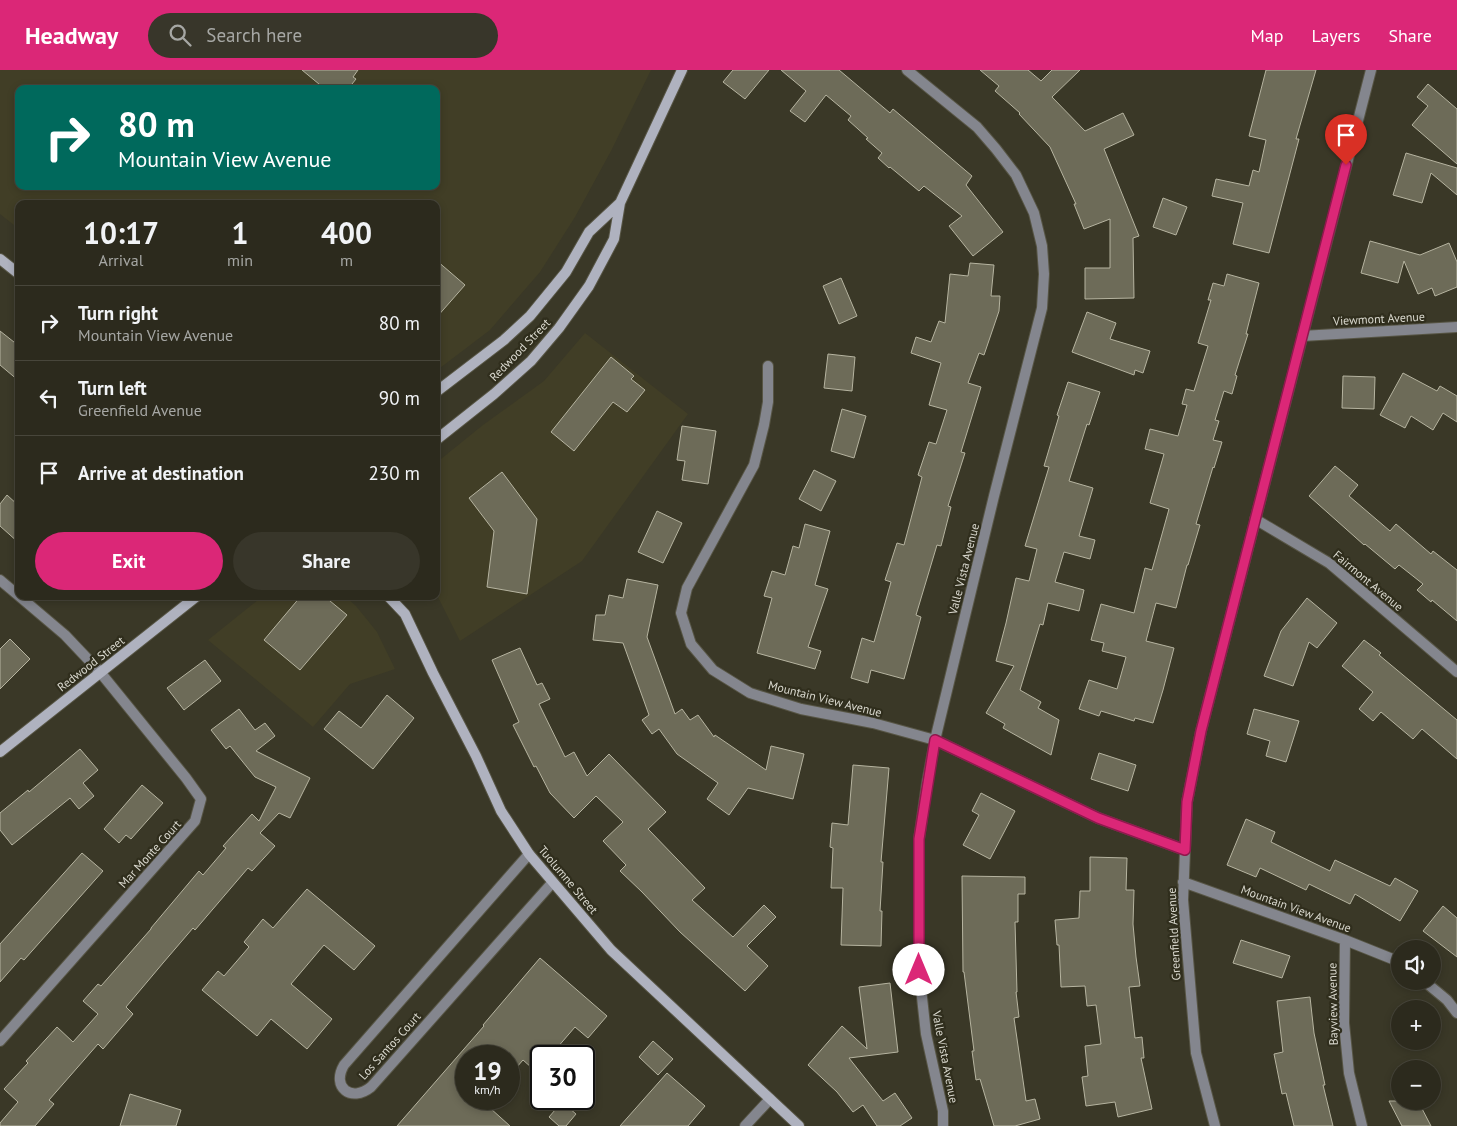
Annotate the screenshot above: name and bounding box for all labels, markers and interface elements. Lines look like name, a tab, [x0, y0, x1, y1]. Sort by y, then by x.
search box	[148, 13, 498, 58]
text: Headway	[25, 20, 118, 51]
icon: search	[166, 21, 194, 49]
text: Search here	[206, 23, 302, 47]
text: Map	[1251, 24, 1283, 47]
text: Layers	[1311, 24, 1360, 47]
text: Share	[1388, 24, 1432, 47]
text: 80 m	[118, 101, 195, 147]
icon: right	[35, 105, 100, 170]
pin	[1325, 114, 1367, 165]
icon: arrive	[1332, 121, 1360, 149]
text: Mountain View Avenue	[118, 145, 331, 173]
text: 10:17	[83, 213, 159, 252]
text: 1	[232, 213, 249, 252]
text: 400	[321, 213, 372, 252]
text: Arrival	[99, 250, 143, 270]
text: min	[227, 250, 253, 270]
text: m	[340, 250, 353, 270]
text: Turn right	[78, 301, 158, 325]
icon: right	[35, 309, 63, 337]
street label: Viewmont Avenue	[1332, 309, 1425, 328]
text: 80 m	[379, 311, 420, 335]
street label: Redwood Street	[486, 315, 553, 384]
text: Mountain View Avenue	[78, 325, 233, 345]
text: Turn left	[78, 376, 147, 400]
icon: left	[35, 384, 63, 412]
text: 90 m	[379, 386, 420, 410]
text: Greenfield Avenue	[78, 400, 202, 420]
icon: arrive	[35, 459, 63, 487]
text: Arrive at destination	[78, 461, 244, 485]
text: 230 m	[368, 461, 420, 485]
street label: Valle Vista Avenue	[945, 522, 982, 617]
button: Exit	[35, 532, 223, 590]
button: Share	[233, 532, 420, 590]
street label: Fairmont Avenue	[1330, 547, 1406, 614]
street label: Redwood Street	[54, 633, 127, 694]
street label: Mountain View Avenue	[767, 677, 883, 720]
street label: Mar Monte Court	[115, 817, 184, 891]
street label: Tuolumne Street	[535, 842, 601, 917]
street label: Mountain View Avenue	[1239, 882, 1353, 935]
street label: Greenfield Avenue	[1164, 887, 1183, 981]
map controls	[1391, 940, 1441, 1110]
button: sound	[1391, 940, 1441, 990]
position arrow	[892, 943, 944, 995]
street label: Bayview Avenue	[1324, 963, 1341, 1045]
button: +	[1391, 1000, 1441, 1050]
street label: Los Santos Court	[355, 1009, 424, 1082]
street label: Valle Vista Avenue	[929, 1009, 962, 1104]
speed limit sign: 30	[530, 1045, 595, 1110]
text: 19	[473, 1055, 502, 1087]
button: −	[1391, 1060, 1441, 1110]
text: km/h	[474, 1082, 501, 1097]

